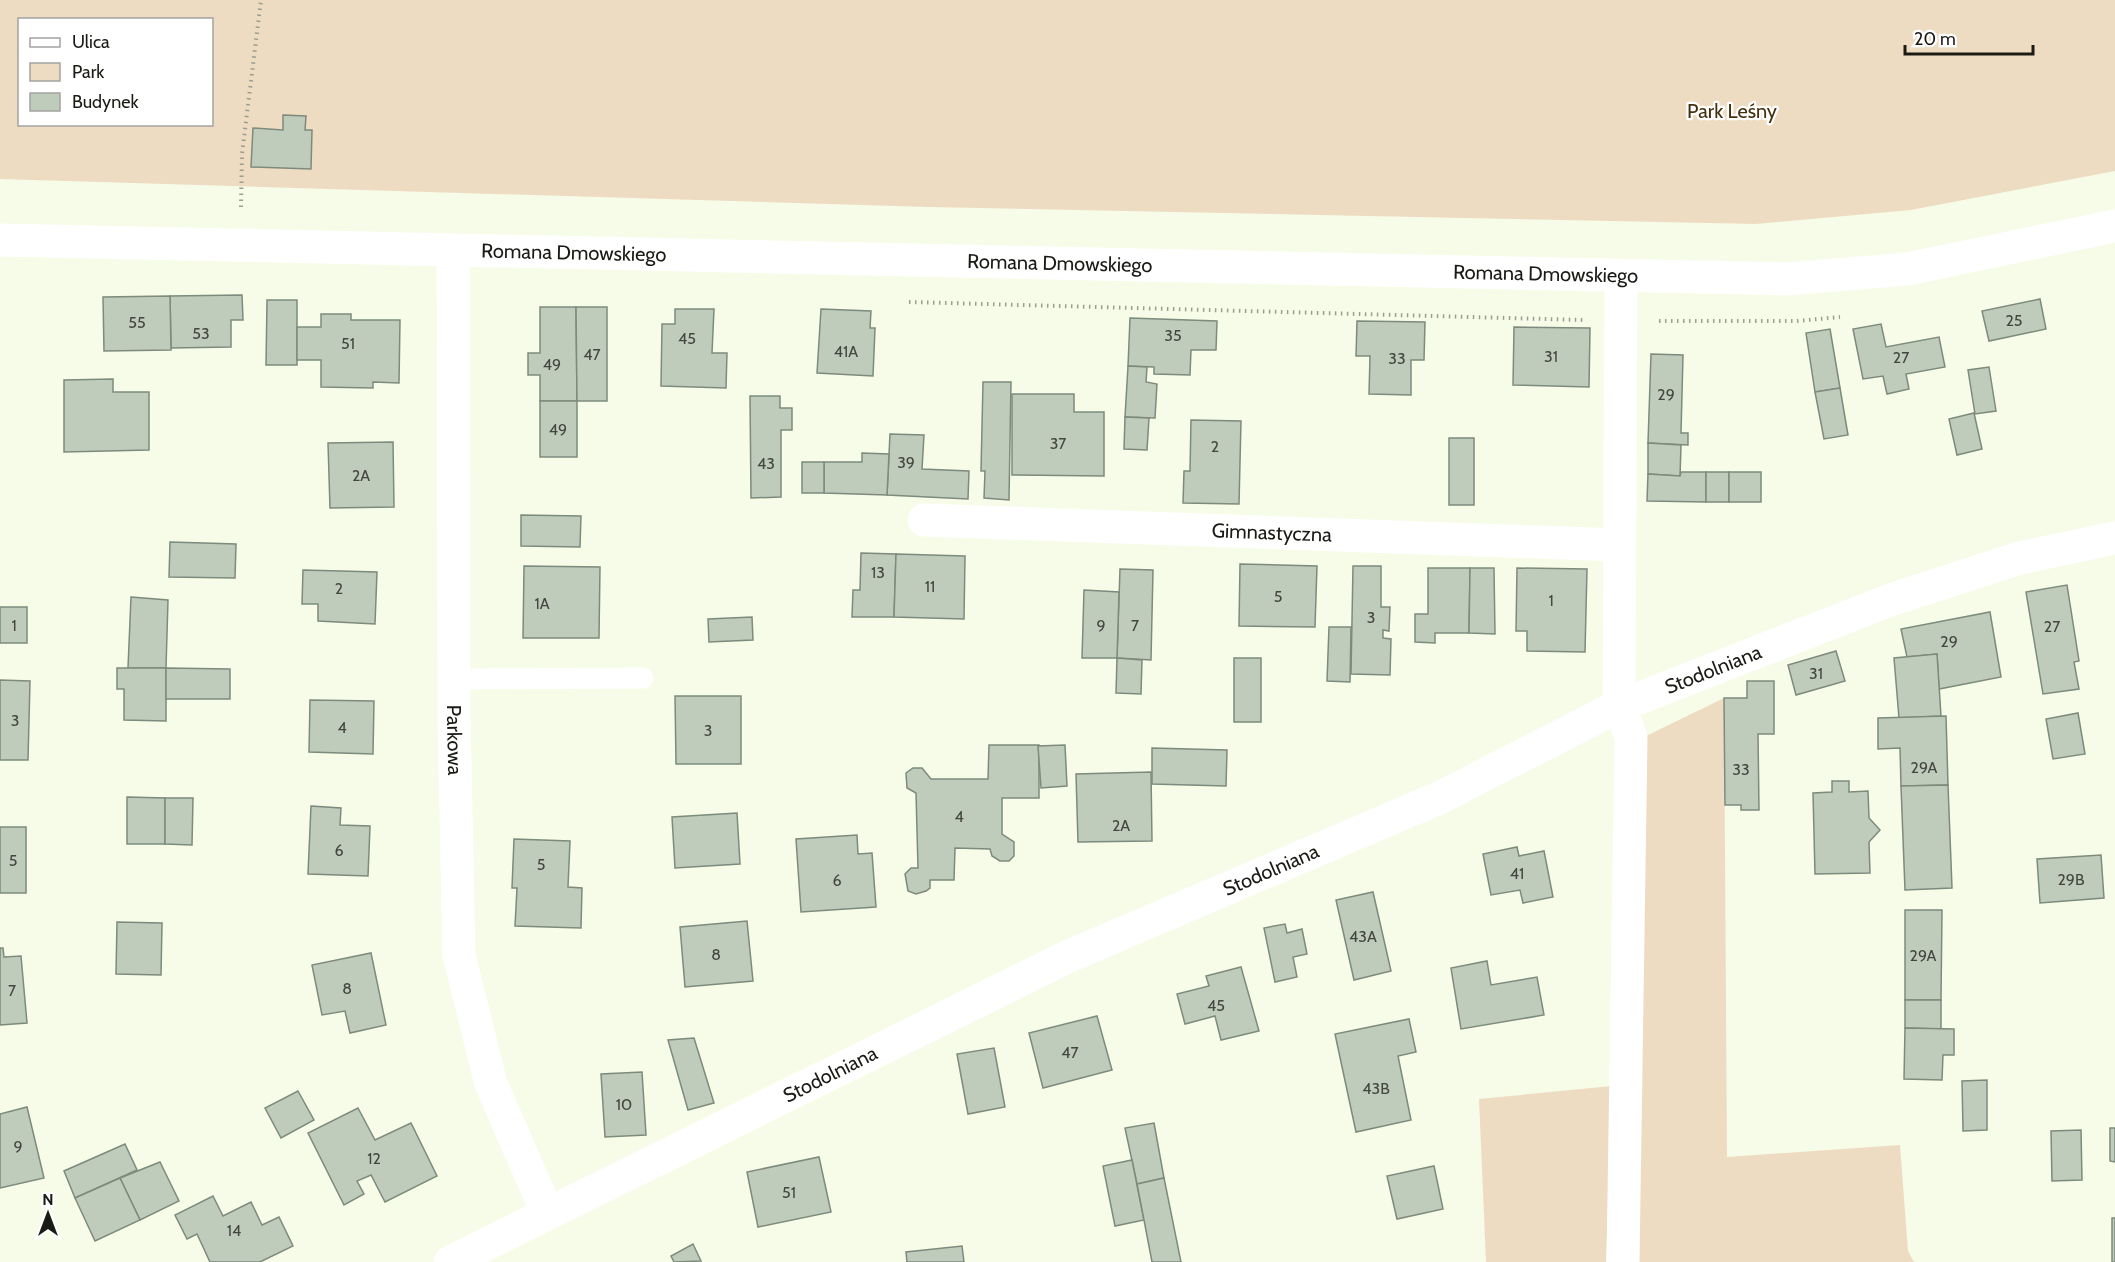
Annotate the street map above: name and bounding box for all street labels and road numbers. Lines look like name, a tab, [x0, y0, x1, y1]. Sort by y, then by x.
street label: Romana Dmowskiego	[481, 239, 667, 267]
street label: Romana Dmowskiego	[967, 249, 1153, 277]
street label: Romana Dmowskiego	[1453, 260, 1638, 288]
street label: Gimnastyczna	[1211, 518, 1333, 547]
street label: Stodolniana	[1661, 639, 1765, 699]
street label: Parkowa	[442, 705, 467, 776]
street label: Stodolniana	[1219, 839, 1323, 901]
street label: Stodolniana	[779, 1041, 881, 1107]

